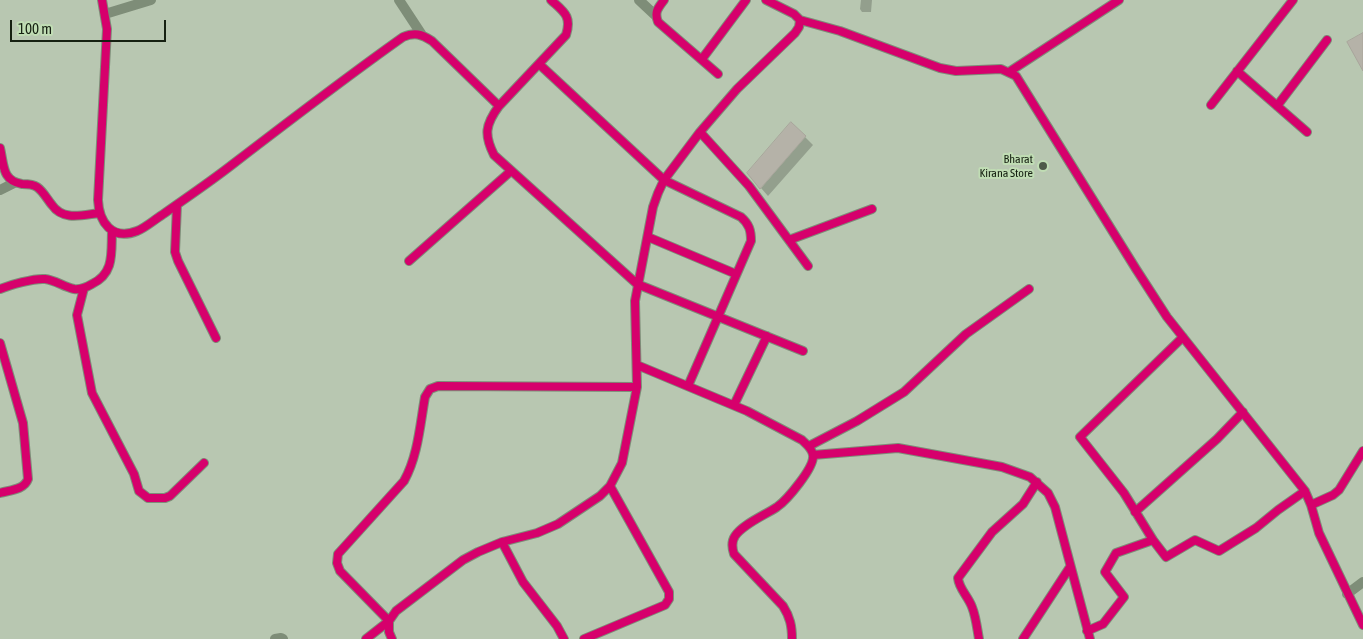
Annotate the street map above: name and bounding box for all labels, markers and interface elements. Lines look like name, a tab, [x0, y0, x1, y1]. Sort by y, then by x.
scale bar	[12, 10, 169, 42]
text: 100 m	[18, 20, 52, 37]
place label: Bharat Kirana Store	[979, 152, 1033, 180]
marker: Bharat Kirana Store	[1037, 160, 1049, 172]

